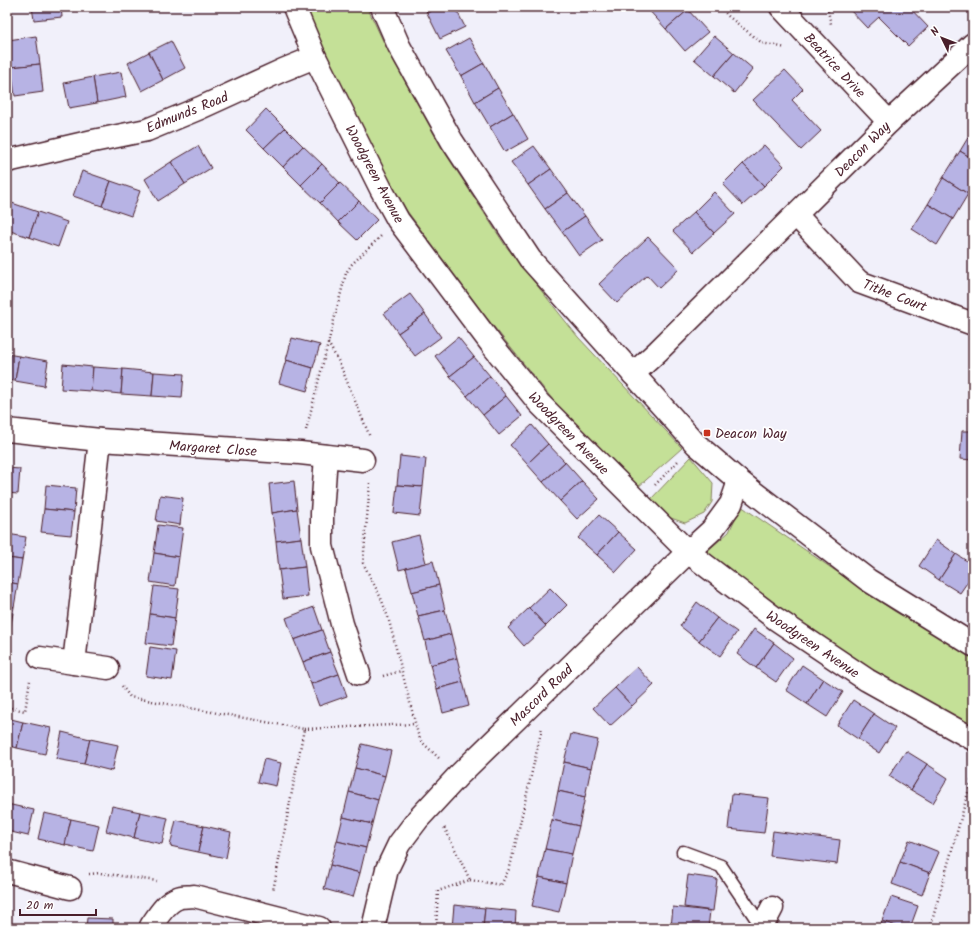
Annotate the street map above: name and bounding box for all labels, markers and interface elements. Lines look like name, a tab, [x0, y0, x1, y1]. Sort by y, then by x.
north arrow	[922, 18, 962, 58]
text: N	[926, 23, 944, 41]
street label: Beatrice Drive	[798, 28, 871, 104]
street label: Edmunds Road	[143, 86, 233, 139]
street label: Deacon Way	[830, 116, 896, 183]
street label: Woodgreen Avenue	[339, 121, 410, 228]
street label: Tithe Court	[859, 274, 930, 318]
street label: Woodgreen Avenue	[523, 387, 614, 481]
place label: Deacon Way	[715, 423, 787, 445]
marker: Deacon Way	[702, 428, 712, 438]
street label: Margaret Close	[168, 435, 258, 463]
street label: Woodgreen Avenue	[761, 605, 864, 685]
street label: Mascord Road	[505, 659, 579, 732]
scale bar	[20, 891, 96, 917]
text: 20 m	[26, 896, 54, 915]

